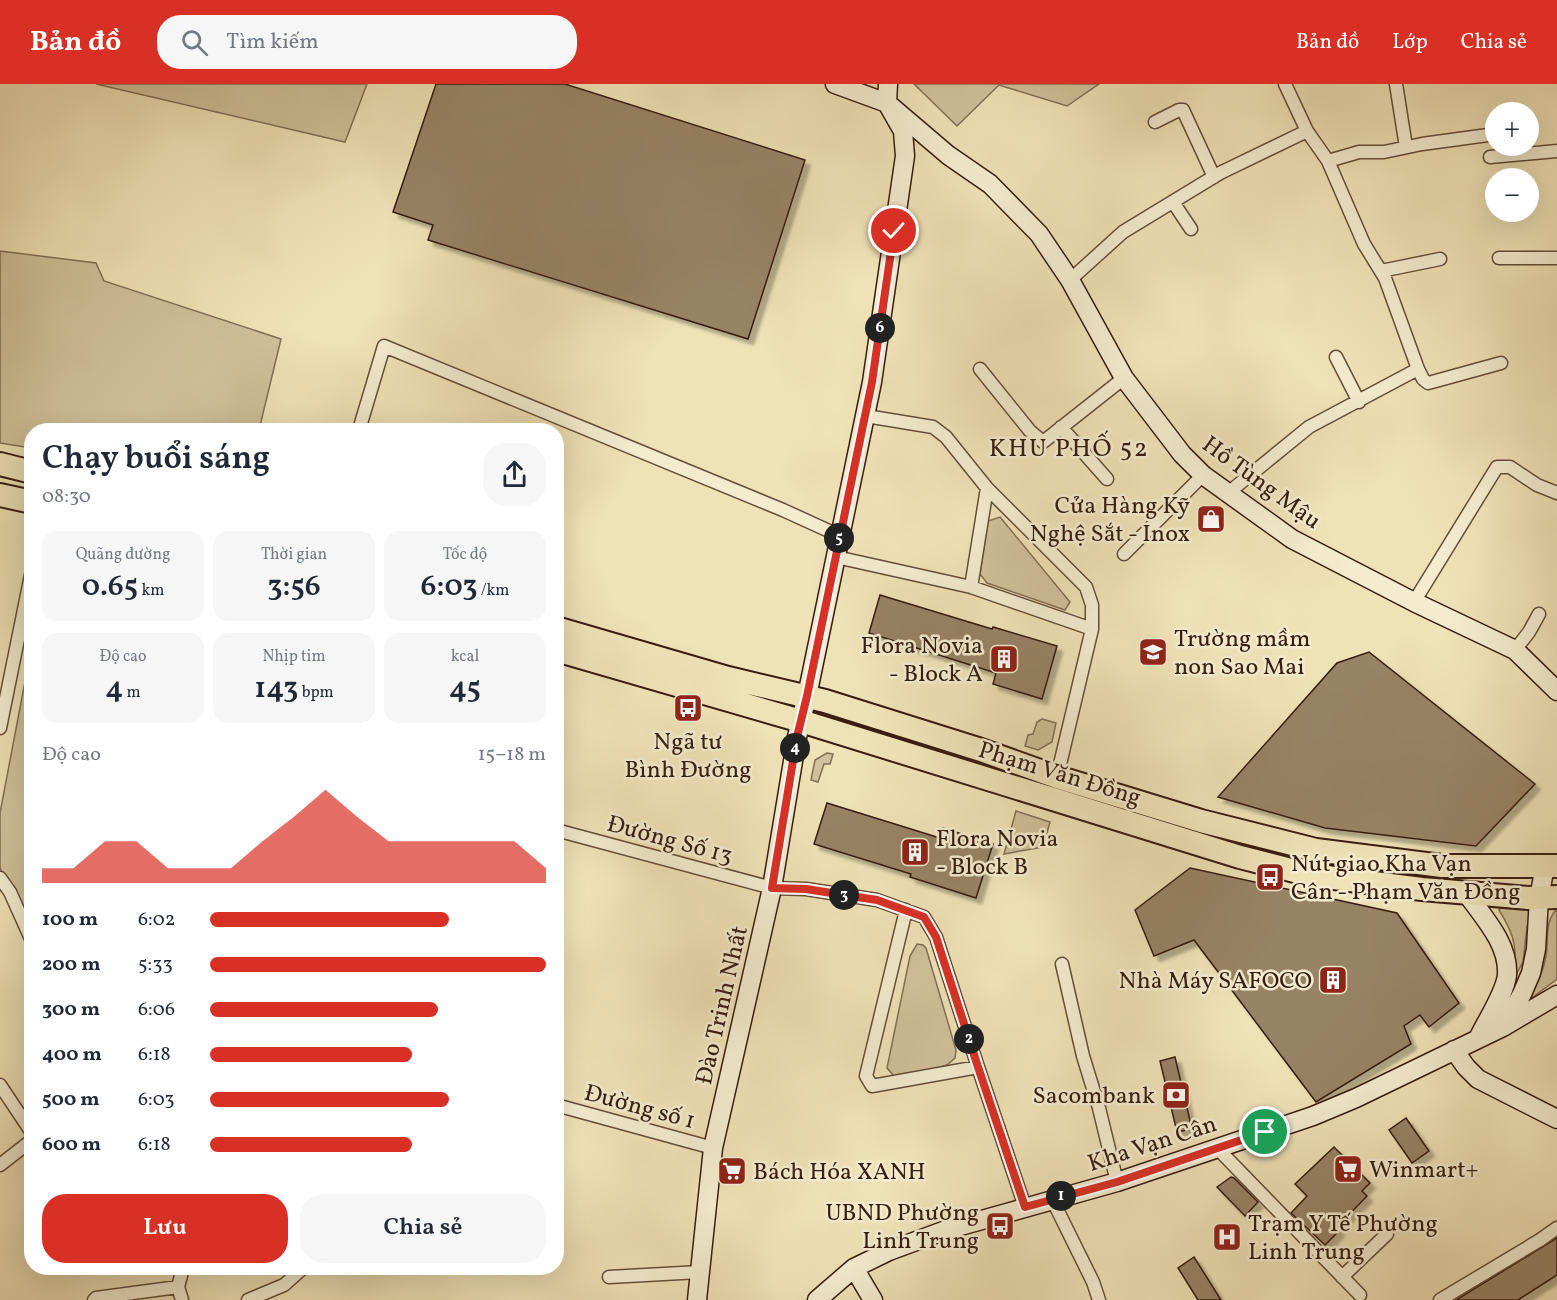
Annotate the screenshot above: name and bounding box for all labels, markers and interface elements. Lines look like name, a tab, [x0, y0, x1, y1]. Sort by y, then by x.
search box	[157, 15, 577, 69]
text: Bản đồ	[30, 23, 121, 62]
icon: search	[178, 26, 211, 59]
text: Tìm kiếm	[226, 27, 319, 58]
text: Bản đồ	[1296, 28, 1359, 57]
text: Lớp	[1392, 28, 1428, 57]
text: Chia sẻ	[1461, 28, 1527, 57]
map controls	[1485, 102, 1539, 222]
button: +	[1485, 102, 1539, 156]
button: −	[1485, 168, 1539, 222]
pin	[868, 205, 919, 256]
icon: check	[877, 214, 910, 247]
pin: 6	[865, 313, 895, 343]
text: 6	[876, 317, 884, 339]
street label: Hồ Tùng Mậu	[1194, 429, 1327, 539]
district label: KHU PHỐ 52	[989, 430, 1149, 467]
text: Chạy buổi sáng	[42, 437, 270, 483]
button: share	[483, 443, 546, 506]
text: 08:30	[42, 483, 91, 511]
place label: Cửa Hàng Kỹ Nghệ Sắt - Inox	[1030, 490, 1190, 552]
shop icon: Cửa Hàng Kỹ Nghệ Sắt - Inox	[1195, 503, 1227, 535]
pin: 5	[824, 523, 854, 553]
text: 5	[835, 527, 843, 549]
text: Quãng đường	[76, 544, 170, 566]
text: Thời gian	[261, 544, 327, 566]
text: Tốc độ	[443, 544, 487, 566]
text: 0.65	[82, 566, 138, 608]
text: 3:56	[267, 566, 321, 608]
text: 6:03	[421, 566, 478, 608]
text: km	[138, 580, 164, 602]
text: /km	[478, 580, 509, 602]
place label: Trường mầm non Sao Mai	[1174, 623, 1310, 685]
place label: Flora Novia - Block A	[861, 630, 983, 692]
school or university icon: Trường mầm non Sao Mai	[1137, 636, 1169, 668]
building icon: Flora Novia - Block A	[988, 643, 1020, 675]
text: Độ cao	[99, 646, 147, 668]
text: Nhịp tim	[262, 646, 326, 668]
text: kcal	[451, 646, 479, 668]
text: 4	[105, 668, 123, 710]
text: 143	[254, 668, 298, 710]
text: 45	[449, 668, 481, 710]
text: m	[123, 682, 141, 704]
text: bpm	[298, 682, 334, 704]
bus stop icon: Ngã tư Bình Đường	[672, 692, 704, 724]
place label: Ngã tư Bình Đường	[624, 726, 752, 788]
pin: 4	[780, 733, 810, 763]
street label: Phạm Văn Đồng	[974, 734, 1145, 816]
text: 4	[790, 737, 800, 759]
text: Độ cao	[42, 741, 101, 769]
text: 15–18 m	[478, 741, 546, 769]
street label: Đường Số 13	[603, 808, 736, 874]
place label: Flora Novia - Block B	[936, 823, 1058, 885]
building icon: Flora Novia - Block B	[899, 836, 931, 868]
place label: Nút giao Kha Vạn Cân - Phạm Văn Đồng	[1291, 848, 1520, 910]
bus stop icon: Nút giao Kha Vạn Cân - Phạm Văn Đồng	[1254, 861, 1286, 893]
pin: 3	[829, 880, 859, 910]
text: 3	[840, 884, 848, 906]
text: 100 m	[42, 906, 98, 934]
text: 6:02	[138, 906, 176, 934]
street label: Đào Trinh Nhất	[688, 923, 758, 1088]
text: 200 m	[42, 951, 100, 979]
text: 5:33	[138, 951, 173, 979]
building icon: Nhà Máy SAFOCO	[1317, 964, 1349, 996]
place label: Nhà Máy SAFOCO	[1119, 965, 1312, 999]
text: 300 m	[42, 996, 100, 1024]
text: 6:06	[138, 996, 175, 1024]
pin: 2	[954, 1024, 984, 1054]
text: 2	[965, 1028, 973, 1050]
text: 400 m	[42, 1041, 102, 1069]
text: 6:18	[138, 1041, 171, 1069]
street label: Đường số 1	[580, 1077, 699, 1139]
bank icon: Sacombank	[1160, 1079, 1192, 1111]
place label: Sacombank	[1033, 1080, 1155, 1114]
text: 500 m	[42, 1086, 100, 1114]
text: 6:03	[138, 1086, 175, 1114]
pin	[1239, 1106, 1290, 1157]
street label: Kha Vạn Cân	[1084, 1108, 1222, 1182]
icon: arrive	[1248, 1115, 1281, 1148]
text: 600 m	[42, 1131, 101, 1159]
text: 6:18	[138, 1131, 171, 1159]
supermarket icon: Winmart+	[1332, 1153, 1364, 1185]
place label: Winmart+	[1369, 1154, 1479, 1188]
supermarket icon: Bách Hóa XANH	[716, 1155, 748, 1187]
place label: Bách Hóa XANH	[753, 1156, 926, 1190]
pin: 1	[1046, 1181, 1076, 1211]
text: 1	[1058, 1185, 1064, 1207]
button: Lưu	[42, 1194, 288, 1263]
button: Chia sẻ	[300, 1194, 546, 1263]
place label: UBND Phường Linh Trung	[825, 1197, 979, 1259]
place label: Trạm Y Tế Phường Linh Trung	[1248, 1208, 1438, 1270]
bus stop icon: UBND Phường Linh Trung	[984, 1210, 1016, 1242]
hospital icon: Trạm Y Tế Phường Linh Trung	[1211, 1221, 1243, 1253]

